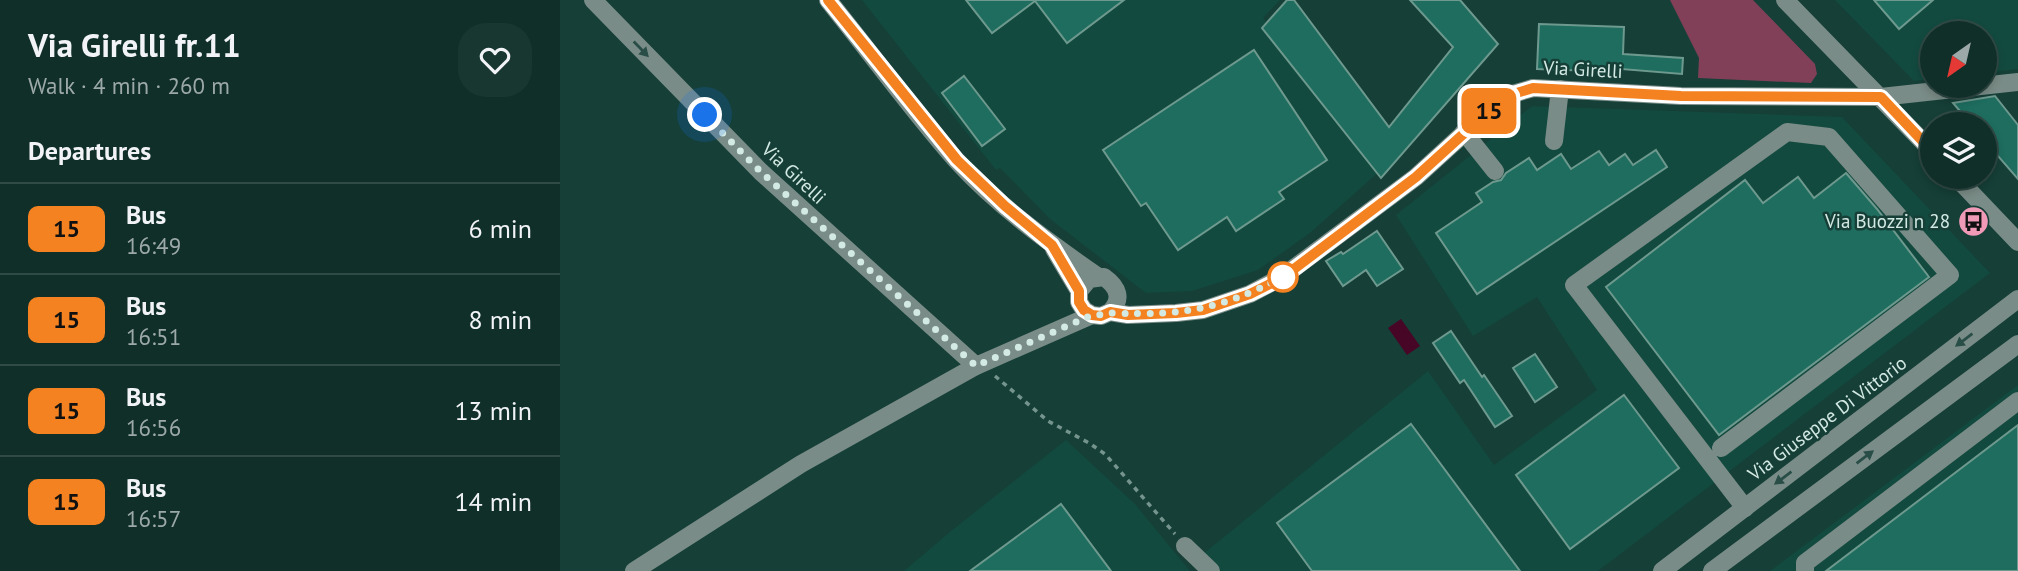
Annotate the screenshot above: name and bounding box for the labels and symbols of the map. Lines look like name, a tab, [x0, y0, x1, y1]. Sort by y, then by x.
north arrow	[1920, 21, 1997, 98]
one-way arrow	[632, 40, 648, 57]
street label: Via Girelli	[1542, 55, 1623, 83]
line badge: 15	[1458, 88, 1520, 134]
your location	[687, 97, 722, 132]
street label: Via Girelli	[756, 136, 831, 209]
bus stop icon: Via Buozzi n 28	[1956, 204, 1990, 238]
place label: Via Buozzi n 28	[1824, 209, 1950, 233]
unlabelled marker	[1268, 262, 1298, 292]
one-way arrow	[1955, 333, 1973, 347]
street label: Via Giuseppe Di Vittorio	[1742, 350, 1911, 486]
one-way arrow	[1856, 451, 1874, 465]
one-way arrow	[1775, 471, 1793, 486]

